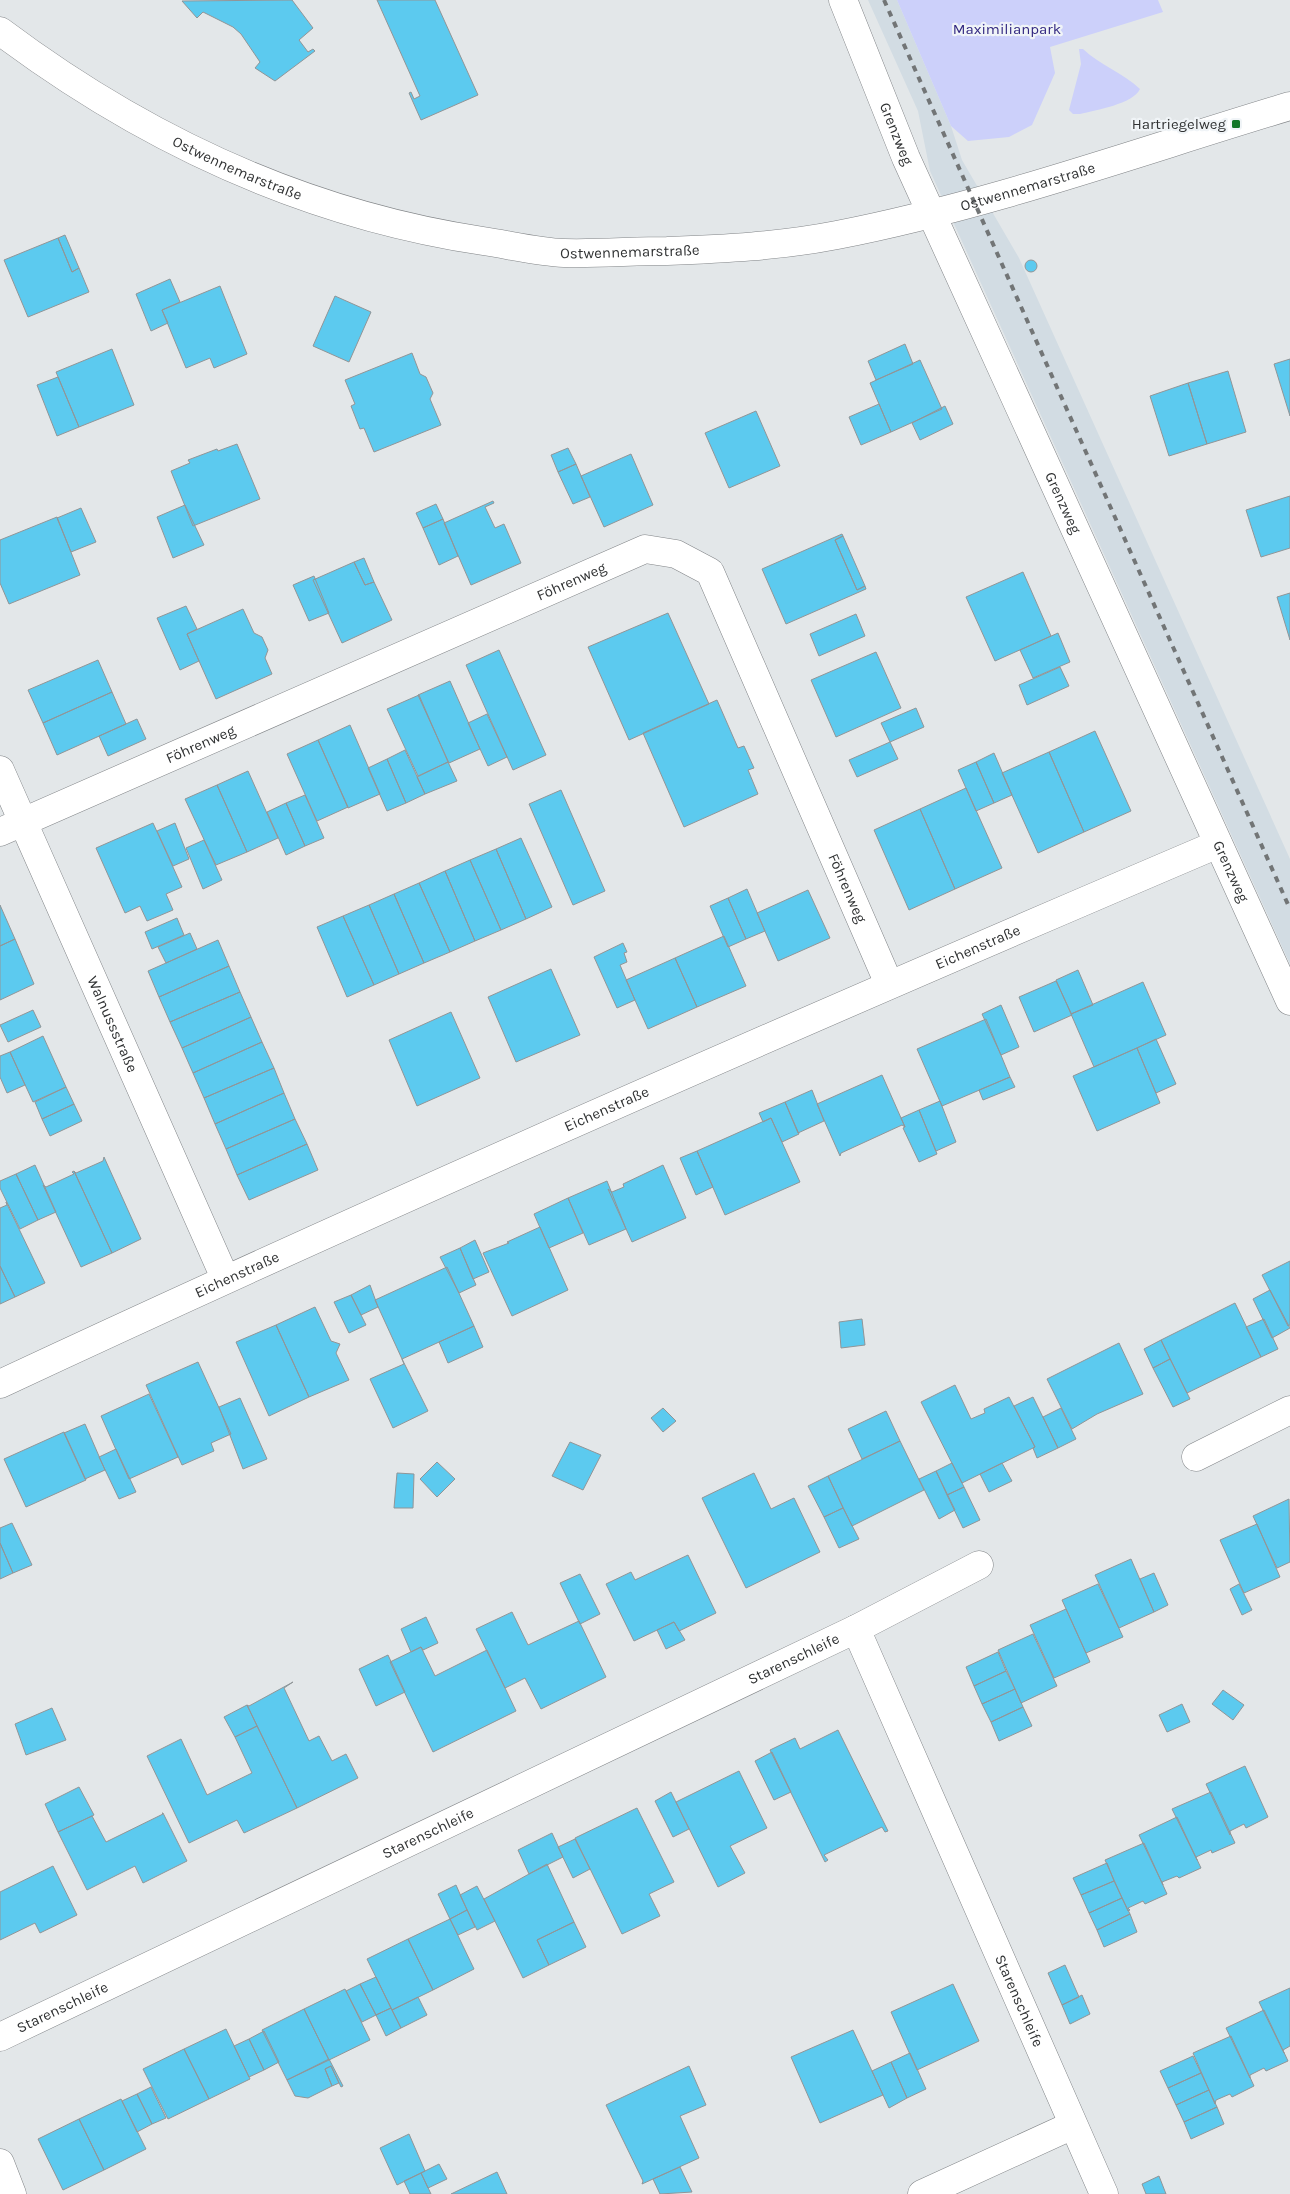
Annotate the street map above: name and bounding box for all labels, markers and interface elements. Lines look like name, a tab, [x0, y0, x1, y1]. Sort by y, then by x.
park label: Maximilianpark	[953, 20, 1061, 38]
street label: Grenzweg	[876, 100, 917, 169]
place label: Hartriegelweg	[1132, 115, 1227, 133]
marker: Hartriegelweg	[1230, 118, 1242, 130]
street label: Ostwennemarstraße	[169, 132, 305, 204]
street label: Ostwennemarstraße	[958, 158, 1097, 215]
street label: Ostwennemarstraße	[560, 241, 700, 262]
street label: Grenzweg	[1041, 469, 1085, 537]
street label: Föhrenweg	[534, 558, 609, 604]
street label: Föhrenweg	[163, 721, 239, 767]
street label: Grenzweg	[1209, 838, 1253, 906]
street label: Föhrenweg	[824, 851, 871, 926]
street label: Eichenstraße	[933, 921, 1023, 973]
street label: Walnussstraße	[83, 973, 142, 1075]
street label: Eichenstraße	[561, 1082, 652, 1135]
street label: Eichenstraße	[192, 1248, 282, 1302]
street label: Starenschleife	[745, 1629, 842, 1688]
street label: Starenschleife	[379, 1804, 476, 1863]
street label: Starenschleife	[991, 1952, 1047, 2050]
street label: Starenschleife	[14, 1978, 111, 2037]

